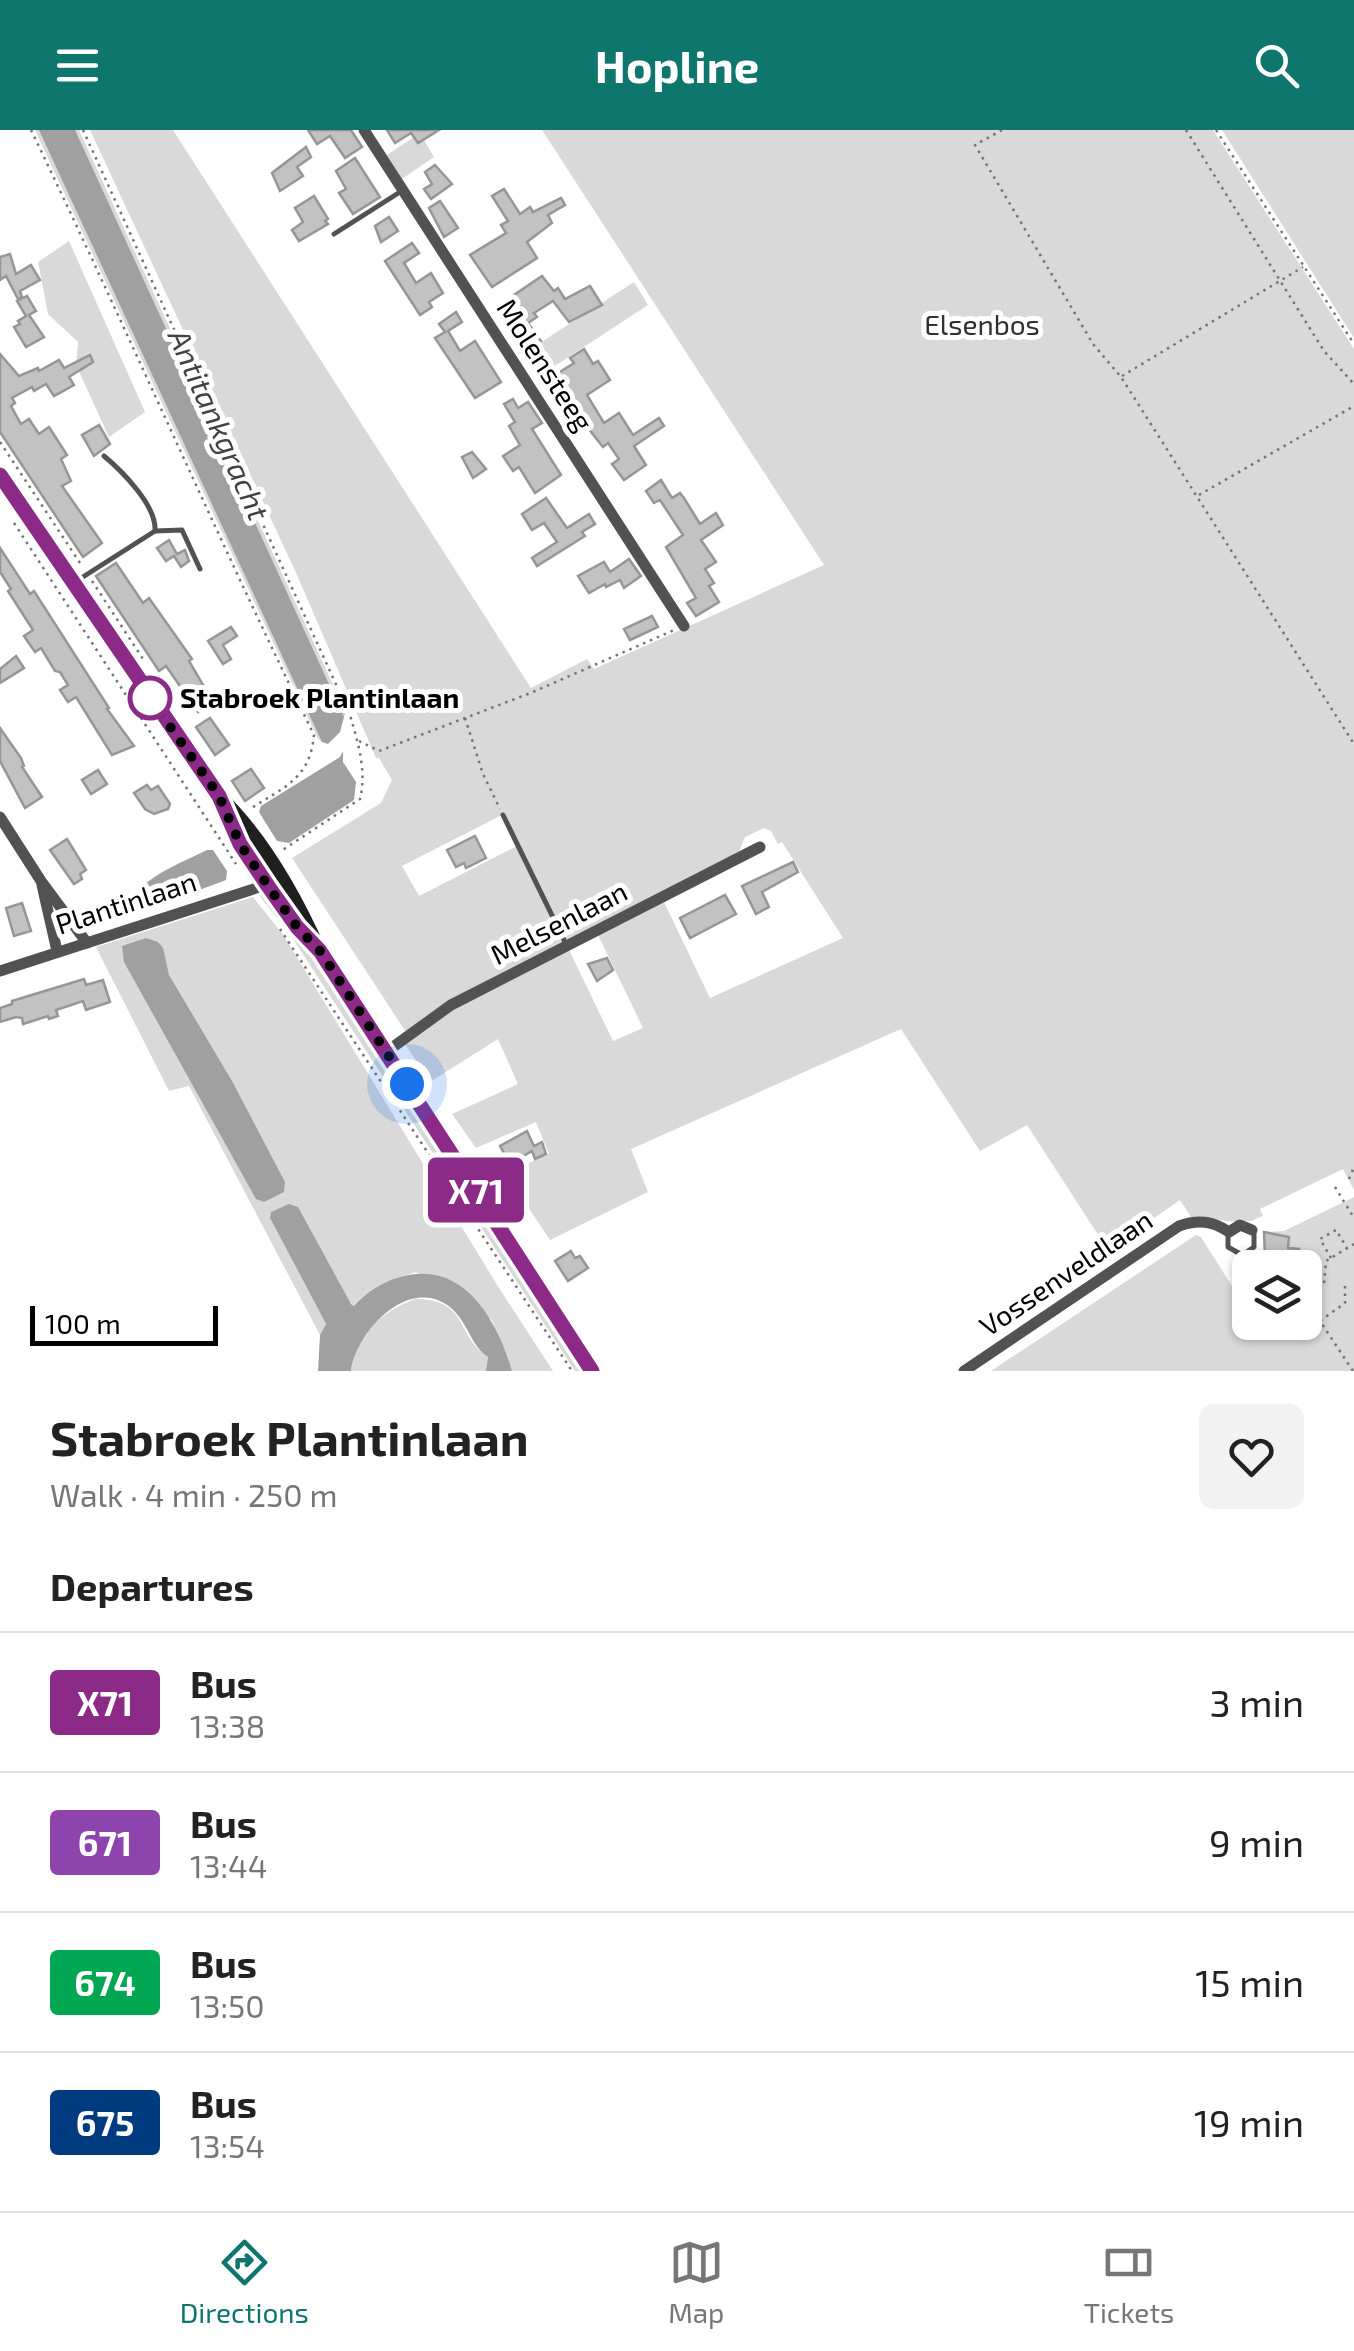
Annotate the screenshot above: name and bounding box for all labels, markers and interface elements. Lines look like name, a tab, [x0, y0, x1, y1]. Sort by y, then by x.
icon: menu	[50, 38, 105, 93]
text: Hopline	[595, 38, 759, 92]
icon: search	[1249, 38, 1304, 93]
street label: Molensteeg	[491, 292, 601, 437]
park label: Elsenbos	[924, 307, 1040, 341]
water label: Antitankgracht	[161, 322, 278, 526]
marker: Stabroek Plantinlaan	[129, 677, 171, 719]
place label: Stabroek Plantinlaan	[180, 680, 459, 714]
street label: Plantinlaan	[51, 863, 200, 941]
street label: Melsenlaan	[485, 873, 633, 971]
your location	[382, 1059, 432, 1109]
line badge: X71	[418, 1158, 534, 1222]
text: X71	[448, 1169, 504, 1211]
street label: Vossenveldlaan	[973, 1202, 1158, 1342]
map controls	[1232, 1250, 1322, 1340]
button: layers	[1232, 1250, 1322, 1340]
scale bar	[30, 1301, 218, 1346]
text: 100 m	[45, 1306, 121, 1340]
button: heart	[1199, 1404, 1304, 1509]
text: Stabroek Plantinlaan	[50, 1408, 529, 1466]
text: Walk · 4 min · 250 m	[50, 1475, 338, 1513]
text: Departures	[50, 1563, 254, 1609]
text: Bus	[190, 1660, 257, 1706]
text: 3 min	[1210, 1679, 1304, 1725]
text: X71	[77, 1681, 133, 1723]
text: 13:38	[190, 1706, 265, 1744]
text: Bus	[190, 1800, 257, 1846]
text: 9 min	[1209, 1819, 1304, 1865]
text: 671	[78, 1821, 132, 1863]
text: 13:44	[190, 1846, 267, 1884]
text: Bus	[190, 1940, 257, 1986]
text: 15 min	[1195, 1959, 1304, 2005]
text: 674	[74, 1961, 136, 2003]
text: 13:50	[190, 1986, 265, 2024]
text: Bus	[190, 2080, 257, 2126]
text: 19 min	[1194, 2099, 1304, 2145]
text: 675	[76, 2101, 134, 2143]
text: 13:54	[190, 2126, 265, 2164]
tab: Directions	[180, 2235, 309, 2329]
tab: Map	[668, 2235, 724, 2329]
tab: Tickets	[1084, 2235, 1174, 2329]

